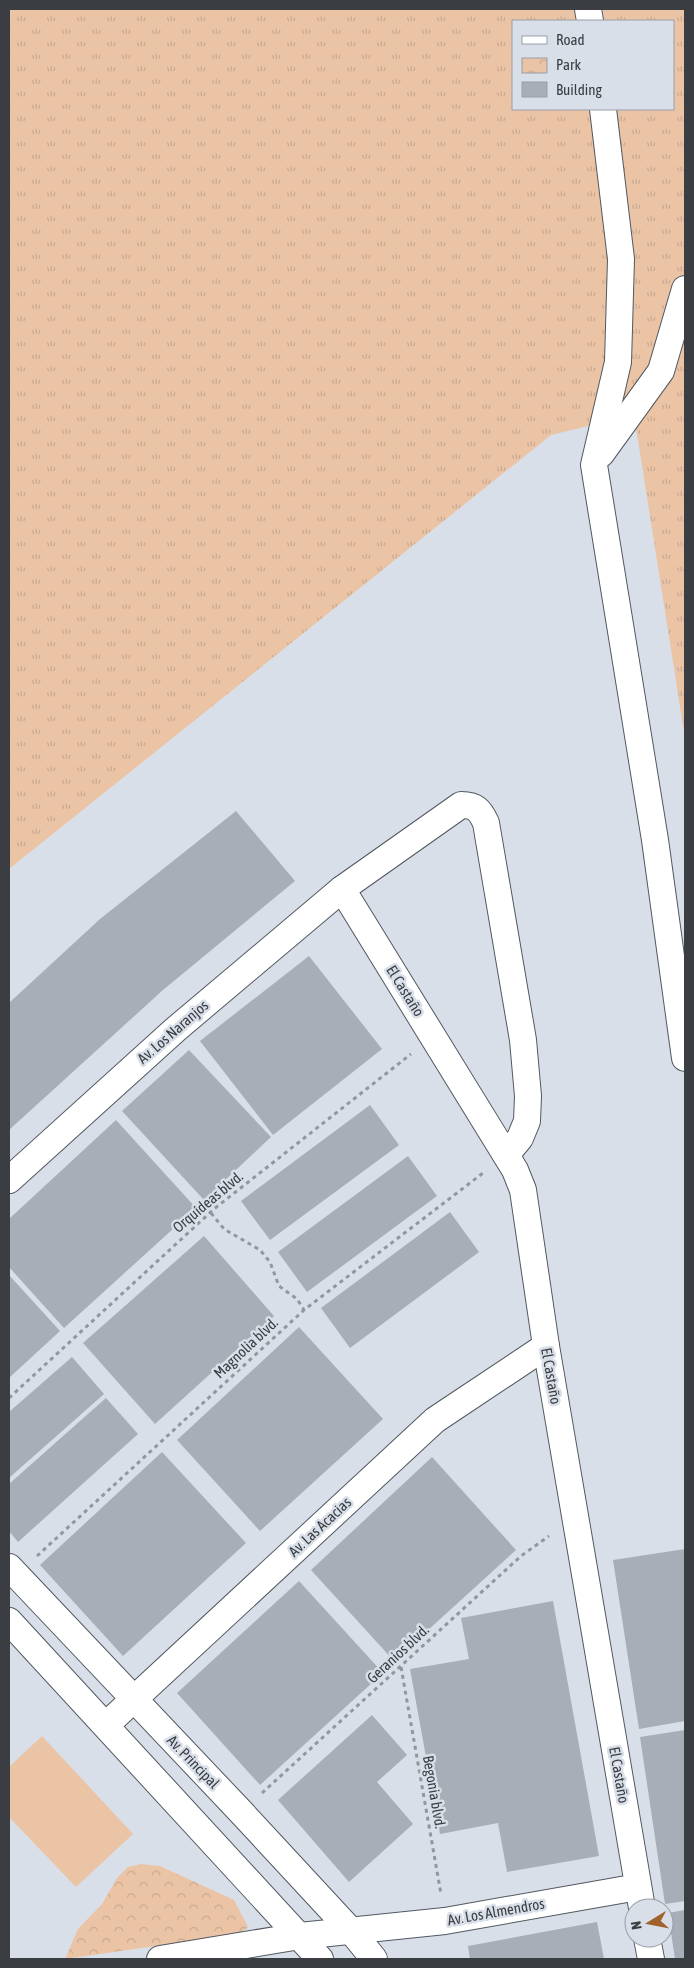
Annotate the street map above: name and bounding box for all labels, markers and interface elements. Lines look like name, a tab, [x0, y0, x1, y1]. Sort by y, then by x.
legend	[512, 20, 674, 110]
text: Road	[556, 31, 585, 48]
text: Park	[556, 56, 581, 73]
text: Building	[556, 81, 602, 98]
street label: El Castaño	[383, 962, 428, 1019]
street label: Av. Los Naranjos	[134, 996, 211, 1067]
street label: Orquídeas blvd.	[169, 1167, 246, 1236]
street label: Magnolia blvd.	[210, 1314, 281, 1381]
street label: El Castaño	[538, 1346, 565, 1405]
street label: Av. Las Acacias	[285, 1493, 354, 1560]
street label: Geranios blvd.	[363, 1621, 432, 1686]
street label: Av. Principal	[164, 1732, 223, 1792]
street label: El Castaño	[606, 1745, 633, 1804]
street label: Begonia blvd.	[420, 1754, 449, 1830]
street label: Av. Los Almendros	[446, 1895, 546, 1928]
north arrow	[624, 1898, 674, 1948]
text: N	[628, 1920, 645, 1931]

